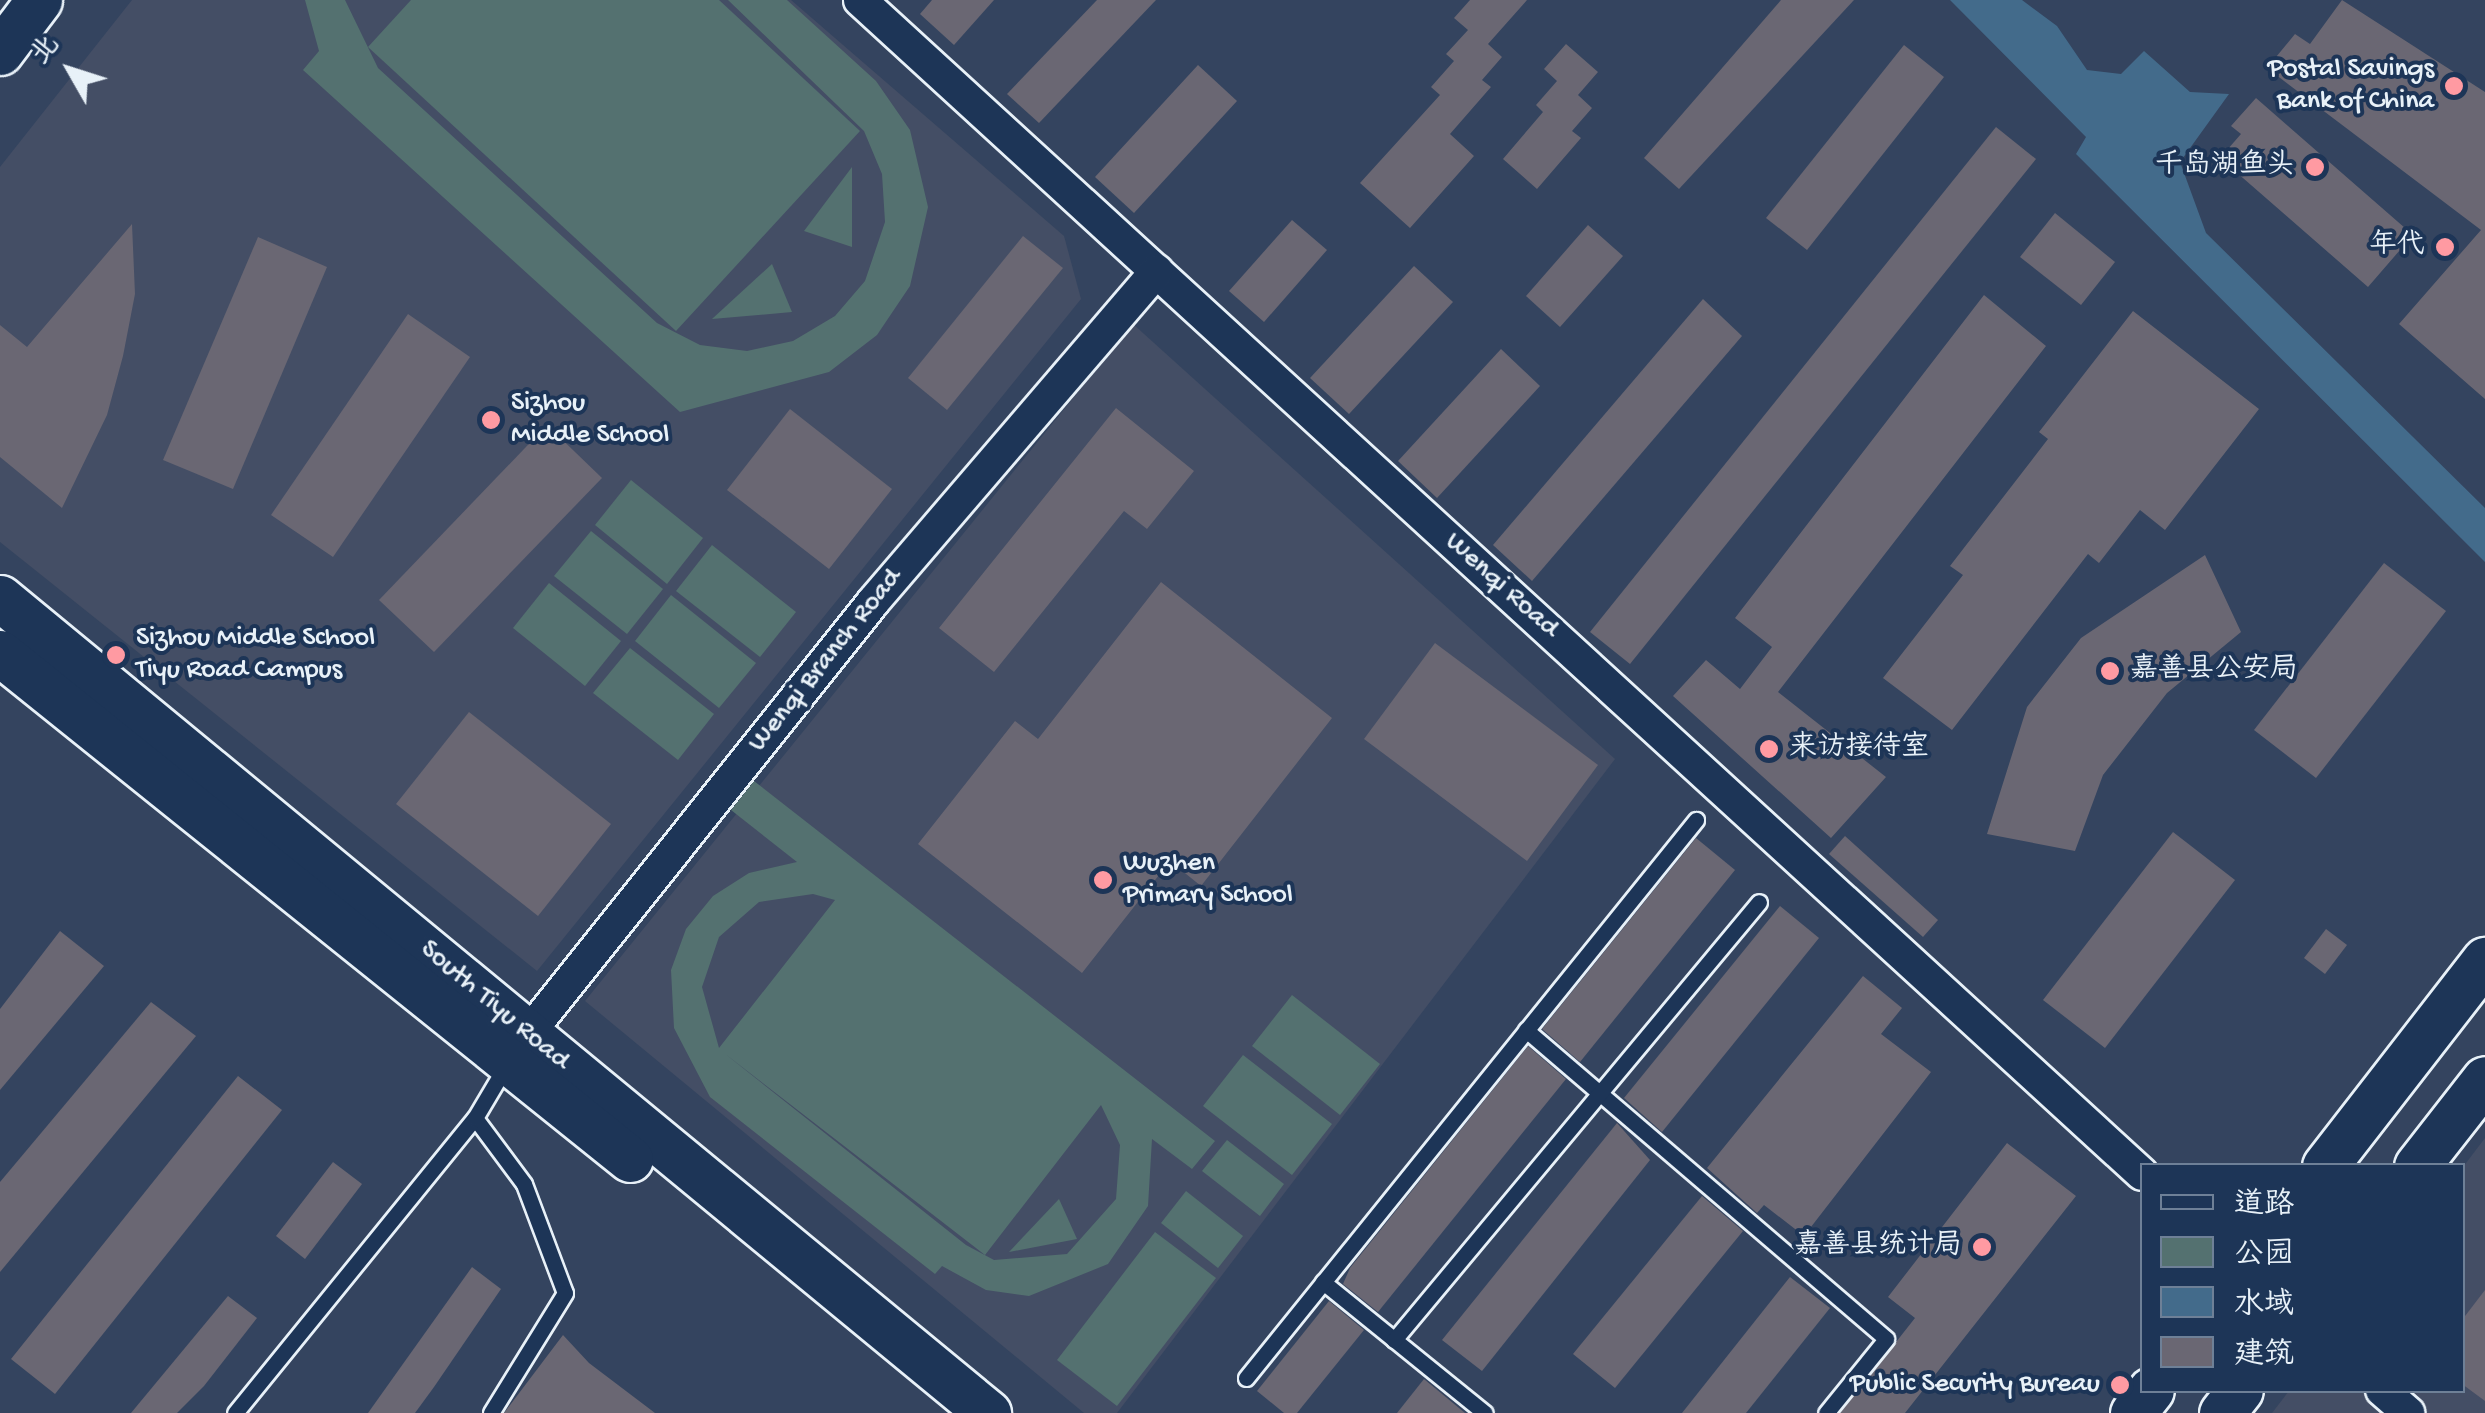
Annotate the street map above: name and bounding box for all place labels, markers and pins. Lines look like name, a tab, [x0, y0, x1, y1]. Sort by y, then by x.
place label: Postal Savings Bank of China	[2267, 53, 2434, 119]
marker: Postal Savings Bank of China	[2443, 75, 2465, 97]
place label: 千岛湖鱼头	[2155, 150, 2295, 184]
marker: 千岛湖鱼头	[2304, 156, 2326, 178]
place label: 年代	[2369, 230, 2425, 264]
marker: 年代	[2434, 236, 2456, 258]
place label: Sizhou Middle School	[511, 387, 669, 453]
marker: Sizhou Middle School	[480, 409, 502, 431]
place label: Sizhou Middle School Tiyu Road Campus	[136, 622, 375, 688]
marker: Sizhou Middle School Tiyu Road Campus	[105, 644, 127, 666]
place label: 嘉善县公安局	[2130, 654, 2298, 688]
marker: 嘉善县公安局	[2099, 660, 2121, 682]
place label: 来访接待室	[1789, 732, 1929, 766]
marker: 来访接待室	[1758, 738, 1780, 760]
place label: Wuzhen Primary School	[1123, 847, 1293, 913]
marker: Wuzhen Primary School	[1092, 869, 1114, 891]
place label: 嘉善县统计局	[1794, 1230, 1962, 1264]
marker: 嘉善县统计局	[1971, 1236, 1993, 1258]
place label: Public Security Bureau	[1850, 1368, 2100, 1402]
marker: Public Security Bureau	[2109, 1374, 2131, 1396]

